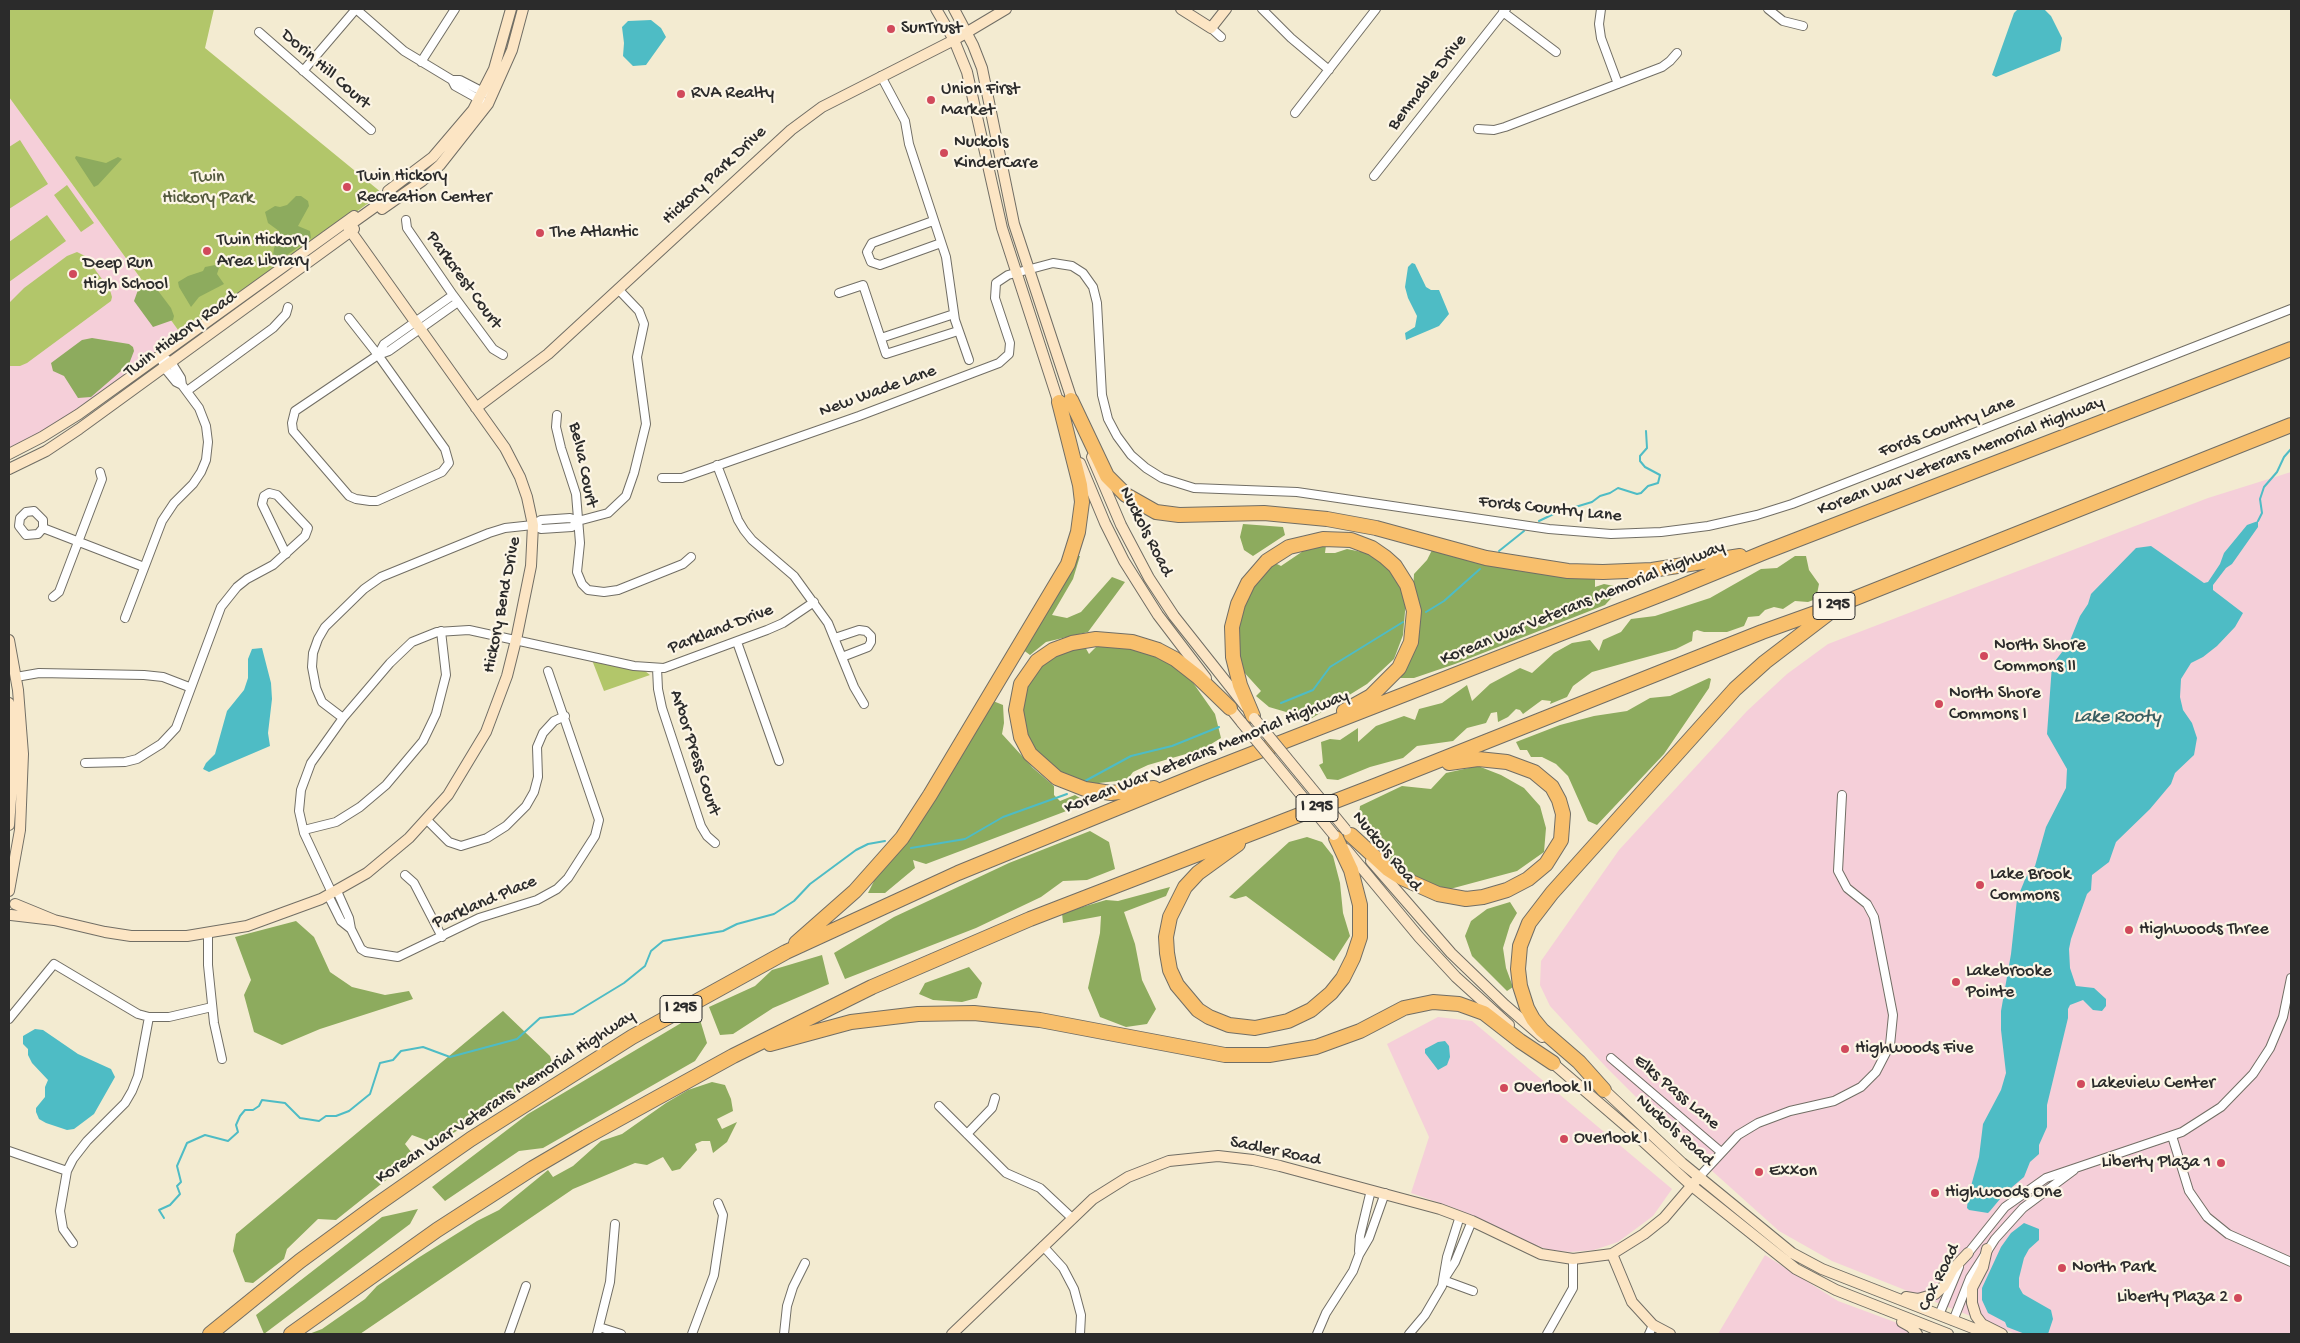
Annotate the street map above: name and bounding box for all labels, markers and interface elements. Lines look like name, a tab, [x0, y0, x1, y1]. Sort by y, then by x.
place label: SunTrust	[901, 18, 962, 40]
marker: SunTrust	[885, 23, 897, 35]
street label: Dorin Hill Court	[276, 25, 374, 115]
street label: Benmable Drive	[1384, 31, 1472, 135]
place label: Union First Market	[941, 79, 1019, 122]
place label: RVA Realty	[691, 83, 774, 105]
marker: RVA Realty	[675, 88, 687, 100]
marker: Union First Market	[925, 94, 937, 106]
street label: Hickory Park Drive	[658, 122, 772, 230]
place label: Nuckols KinderCare	[954, 132, 1038, 174]
marker: Nuckols KinderCare	[938, 147, 950, 159]
place label: Twin Hickory Recreation Center	[357, 166, 492, 208]
park label: Twin Hickory Park	[162, 167, 254, 210]
marker: Twin Hickory Recreation Center	[341, 181, 353, 193]
place label: The Atlantic	[550, 222, 638, 244]
marker: The Atlantic	[534, 227, 546, 239]
street label: Parkcrest Court	[420, 228, 506, 334]
place label: Twin Hickory Area Library	[217, 230, 309, 272]
marker: Twin Hickory Area Library	[201, 245, 213, 257]
place label: Deep Run High School	[83, 253, 168, 296]
marker: Deep Run High School	[67, 268, 79, 280]
street label: Twin Hickory Road	[120, 287, 242, 383]
street label: New Wade Lane	[816, 361, 940, 423]
street label: Korean War Veterans Memorial Highway	[1815, 392, 2107, 522]
street label: Fords Country Lane	[1876, 392, 2018, 464]
street label: Belva Court	[563, 421, 601, 509]
street label: Nuckols Road	[1113, 484, 1177, 580]
street label: Fords Country Lane	[1477, 492, 1623, 528]
street label: Hickory Bend Drive	[479, 535, 527, 675]
street label: Korean War Veterans Memorial Highway	[1438, 537, 1728, 671]
road number: I 295	[1813, 592, 1855, 620]
street label: Parkland Drive	[665, 600, 777, 660]
place label: North Shore Commons II	[1994, 635, 2086, 678]
marker: North Shore Commons II	[1978, 650, 1990, 662]
place label: North Shore Commons I	[1949, 683, 2041, 726]
street label: Korean War Veterans Memorial Highway	[1062, 686, 1352, 820]
street label: Arbor Press Court	[664, 687, 724, 819]
marker: North Shore Commons I	[1933, 698, 1945, 710]
water label: Lake Rooty	[2073, 707, 2161, 729]
road number: I 295	[1296, 794, 1338, 821]
street label: Nuckols Road	[1346, 808, 1426, 896]
place label: Lake Brook Commons	[1990, 864, 2070, 906]
street label: Parkland Place	[430, 871, 540, 935]
marker: Lake Brook Commons	[1974, 879, 1986, 891]
place label: Highwoods Three	[2139, 919, 2269, 941]
marker: Highwoods Three	[2123, 924, 2135, 936]
place label: Lakebrooke Pointe	[1966, 961, 2052, 1004]
marker: Lakebrooke Pointe	[1950, 976, 1962, 988]
road number: I 295	[660, 996, 702, 1022]
street label: Korean War Veterans Memorial Highway	[372, 1006, 640, 1190]
place label: Highwoods Five	[1855, 1038, 1974, 1060]
marker: Highwoods Five	[1839, 1043, 1851, 1055]
street label: Elks Pass Lane	[1628, 1051, 1724, 1135]
place label: Lakeview Center	[2091, 1073, 2215, 1095]
place label: Overlook II	[1514, 1077, 1592, 1099]
marker: Lakeview Center	[2075, 1078, 2087, 1090]
marker: Overlook II	[1498, 1082, 1510, 1094]
street label: Nuckols Road	[1630, 1090, 1718, 1172]
place label: Overlook I	[1574, 1128, 1648, 1150]
street label: Sadler Road	[1228, 1132, 1322, 1172]
marker: Overlook I	[1558, 1133, 1570, 1145]
place label: Liberty Plaza 1	[2102, 1152, 2211, 1174]
marker: Liberty Plaza 1	[2215, 1157, 2227, 1169]
place label: Exxon	[1769, 1161, 1817, 1183]
marker: Exxon	[1753, 1166, 1765, 1178]
place label: Highwoods One	[1945, 1182, 2062, 1204]
marker: Highwoods One	[1929, 1187, 1941, 1199]
street label: Cox Road	[1914, 1241, 1966, 1315]
place label: North Park	[2072, 1257, 2155, 1279]
marker: North Park	[2056, 1262, 2068, 1274]
place label: Liberty Plaza 2	[2117, 1287, 2228, 1309]
marker: Liberty Plaza 2	[2232, 1292, 2244, 1304]

